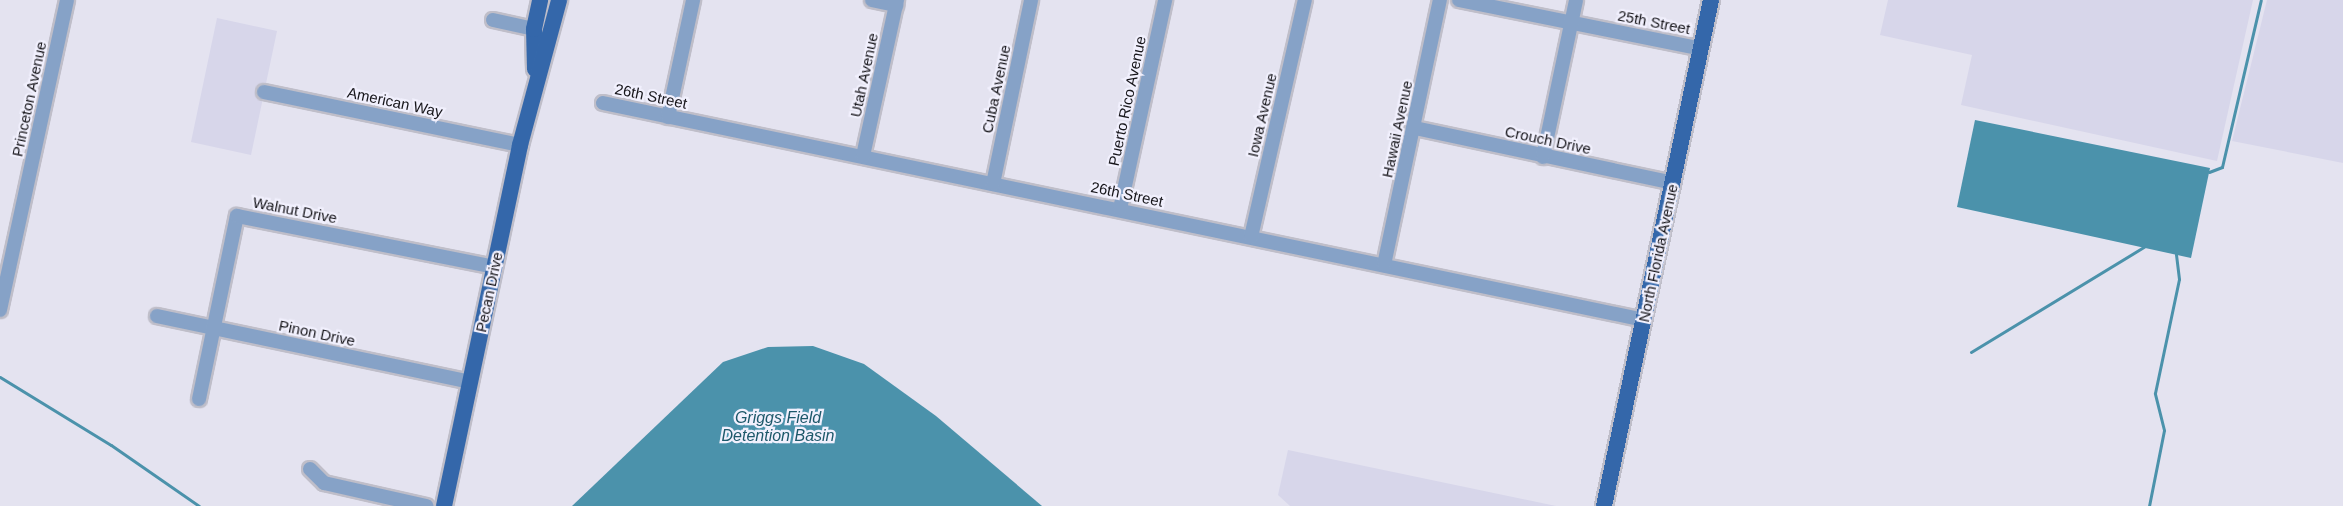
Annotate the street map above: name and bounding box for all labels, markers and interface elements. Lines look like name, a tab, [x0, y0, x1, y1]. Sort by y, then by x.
street label: 25th Street	[1616, 6, 1692, 38]
street label: Utah Avenue	[846, 31, 882, 119]
street label: Puerto Rico Avenue	[1104, 34, 1150, 168]
street label: Princeton Avenue	[8, 39, 50, 159]
street label: Cuba Avenue	[978, 43, 1014, 135]
street label: Iowa Avenue	[1244, 71, 1280, 159]
street label: Hawaii Avenue	[1378, 78, 1416, 180]
street label: 26th Street	[613, 80, 689, 112]
street label: American Way	[346, 83, 444, 121]
street label: Crouch Drive	[1503, 122, 1593, 158]
street label: 26th Street	[1089, 178, 1165, 210]
street label: North Florida Avenue	[1634, 182, 1682, 324]
street label: Walnut Drive	[251, 193, 339, 227]
street label: Pecan Drive	[472, 250, 506, 334]
street label: Pinon Drive	[277, 316, 357, 350]
water label: Griggs Field Detention Basin	[722, 408, 834, 446]

